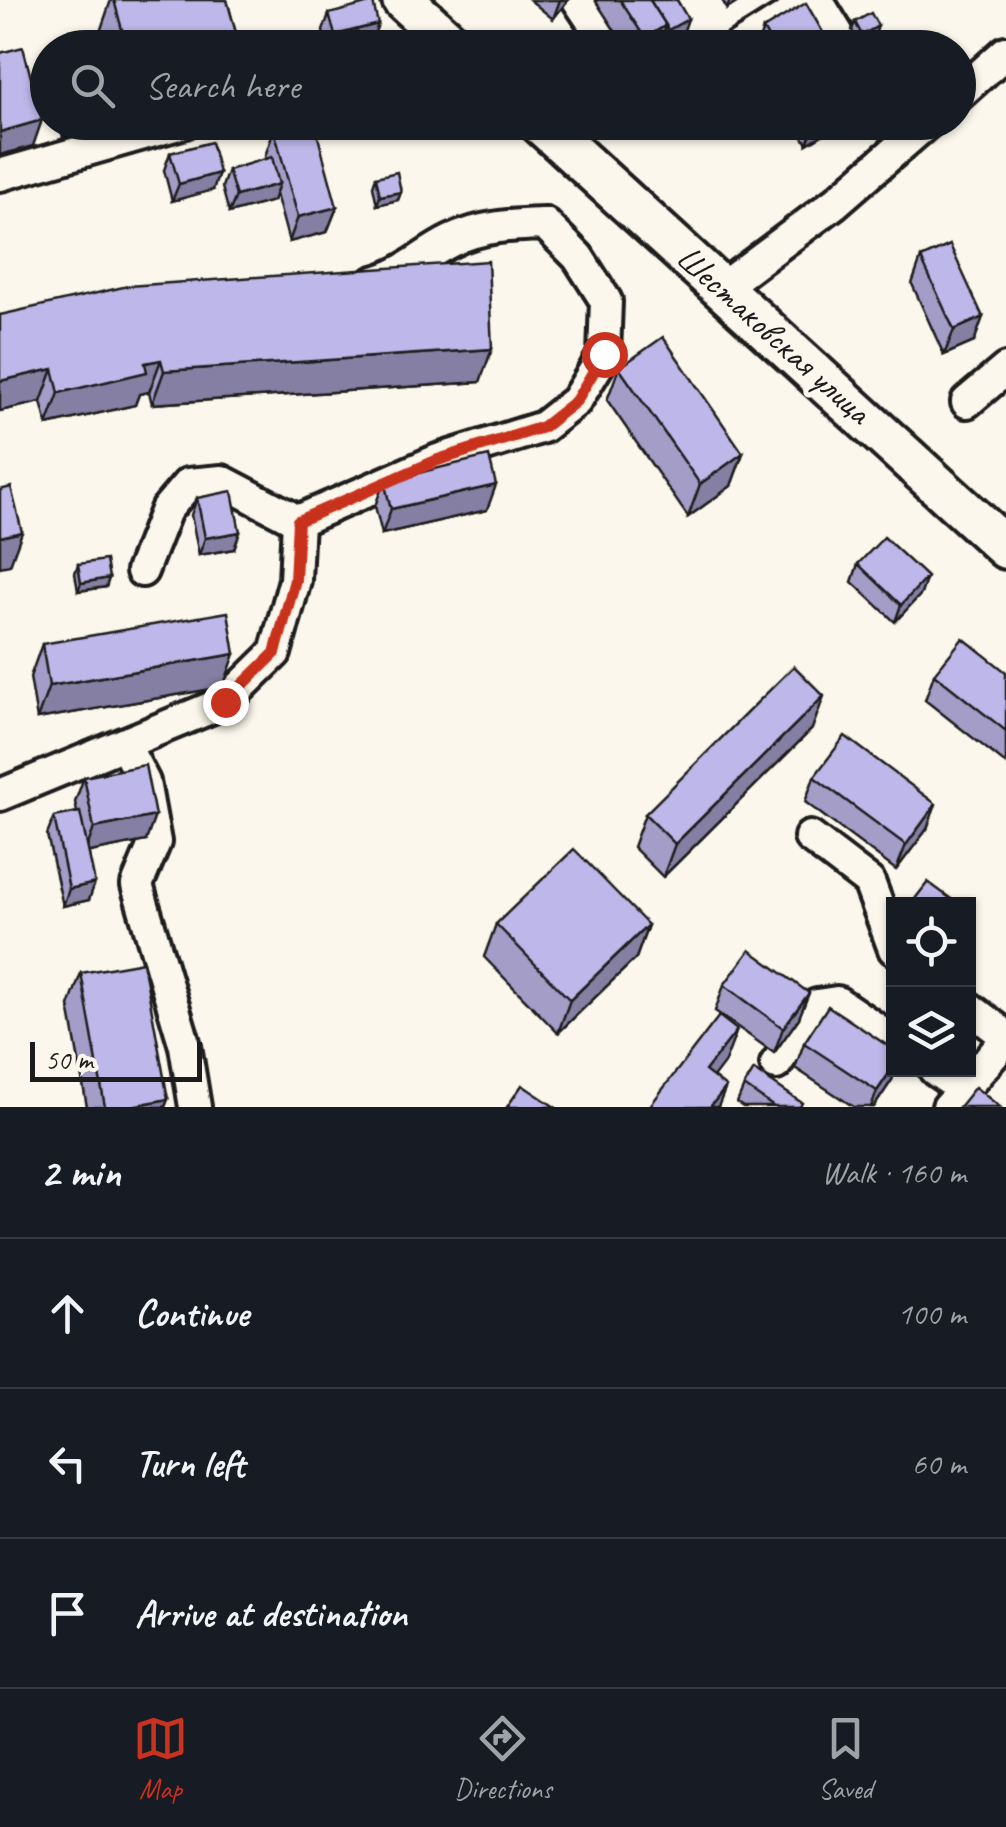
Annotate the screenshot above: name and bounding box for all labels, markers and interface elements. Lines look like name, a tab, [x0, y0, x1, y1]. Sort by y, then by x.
search box	[30, 30, 976, 140]
icon: search	[65, 58, 120, 113]
text: Search here	[145, 62, 300, 109]
street label: Шестаковская улица	[667, 235, 882, 435]
route start	[582, 332, 628, 378]
route end	[203, 680, 249, 726]
map controls	[886, 897, 976, 1077]
button: locate	[886, 897, 976, 987]
button: layers	[886, 987, 976, 1077]
scale bar	[30, 1037, 202, 1082]
text: 50 m	[45, 1042, 93, 1077]
text: 2 min	[40, 1146, 120, 1199]
text: Walk · 160 m	[822, 1152, 966, 1193]
icon: ahead	[40, 1286, 95, 1341]
text: Continue	[135, 1290, 249, 1337]
text: 100 m	[897, 1293, 966, 1334]
icon: left	[40, 1436, 95, 1491]
text: Turn left	[135, 1440, 245, 1487]
text: 60 m	[912, 1443, 966, 1484]
icon: arrive	[40, 1586, 95, 1641]
text: Arrive at destination	[135, 1590, 407, 1637]
tab: Map	[133, 1711, 188, 1806]
tab: Directions	[454, 1711, 552, 1806]
tab: Saved	[818, 1711, 873, 1806]

